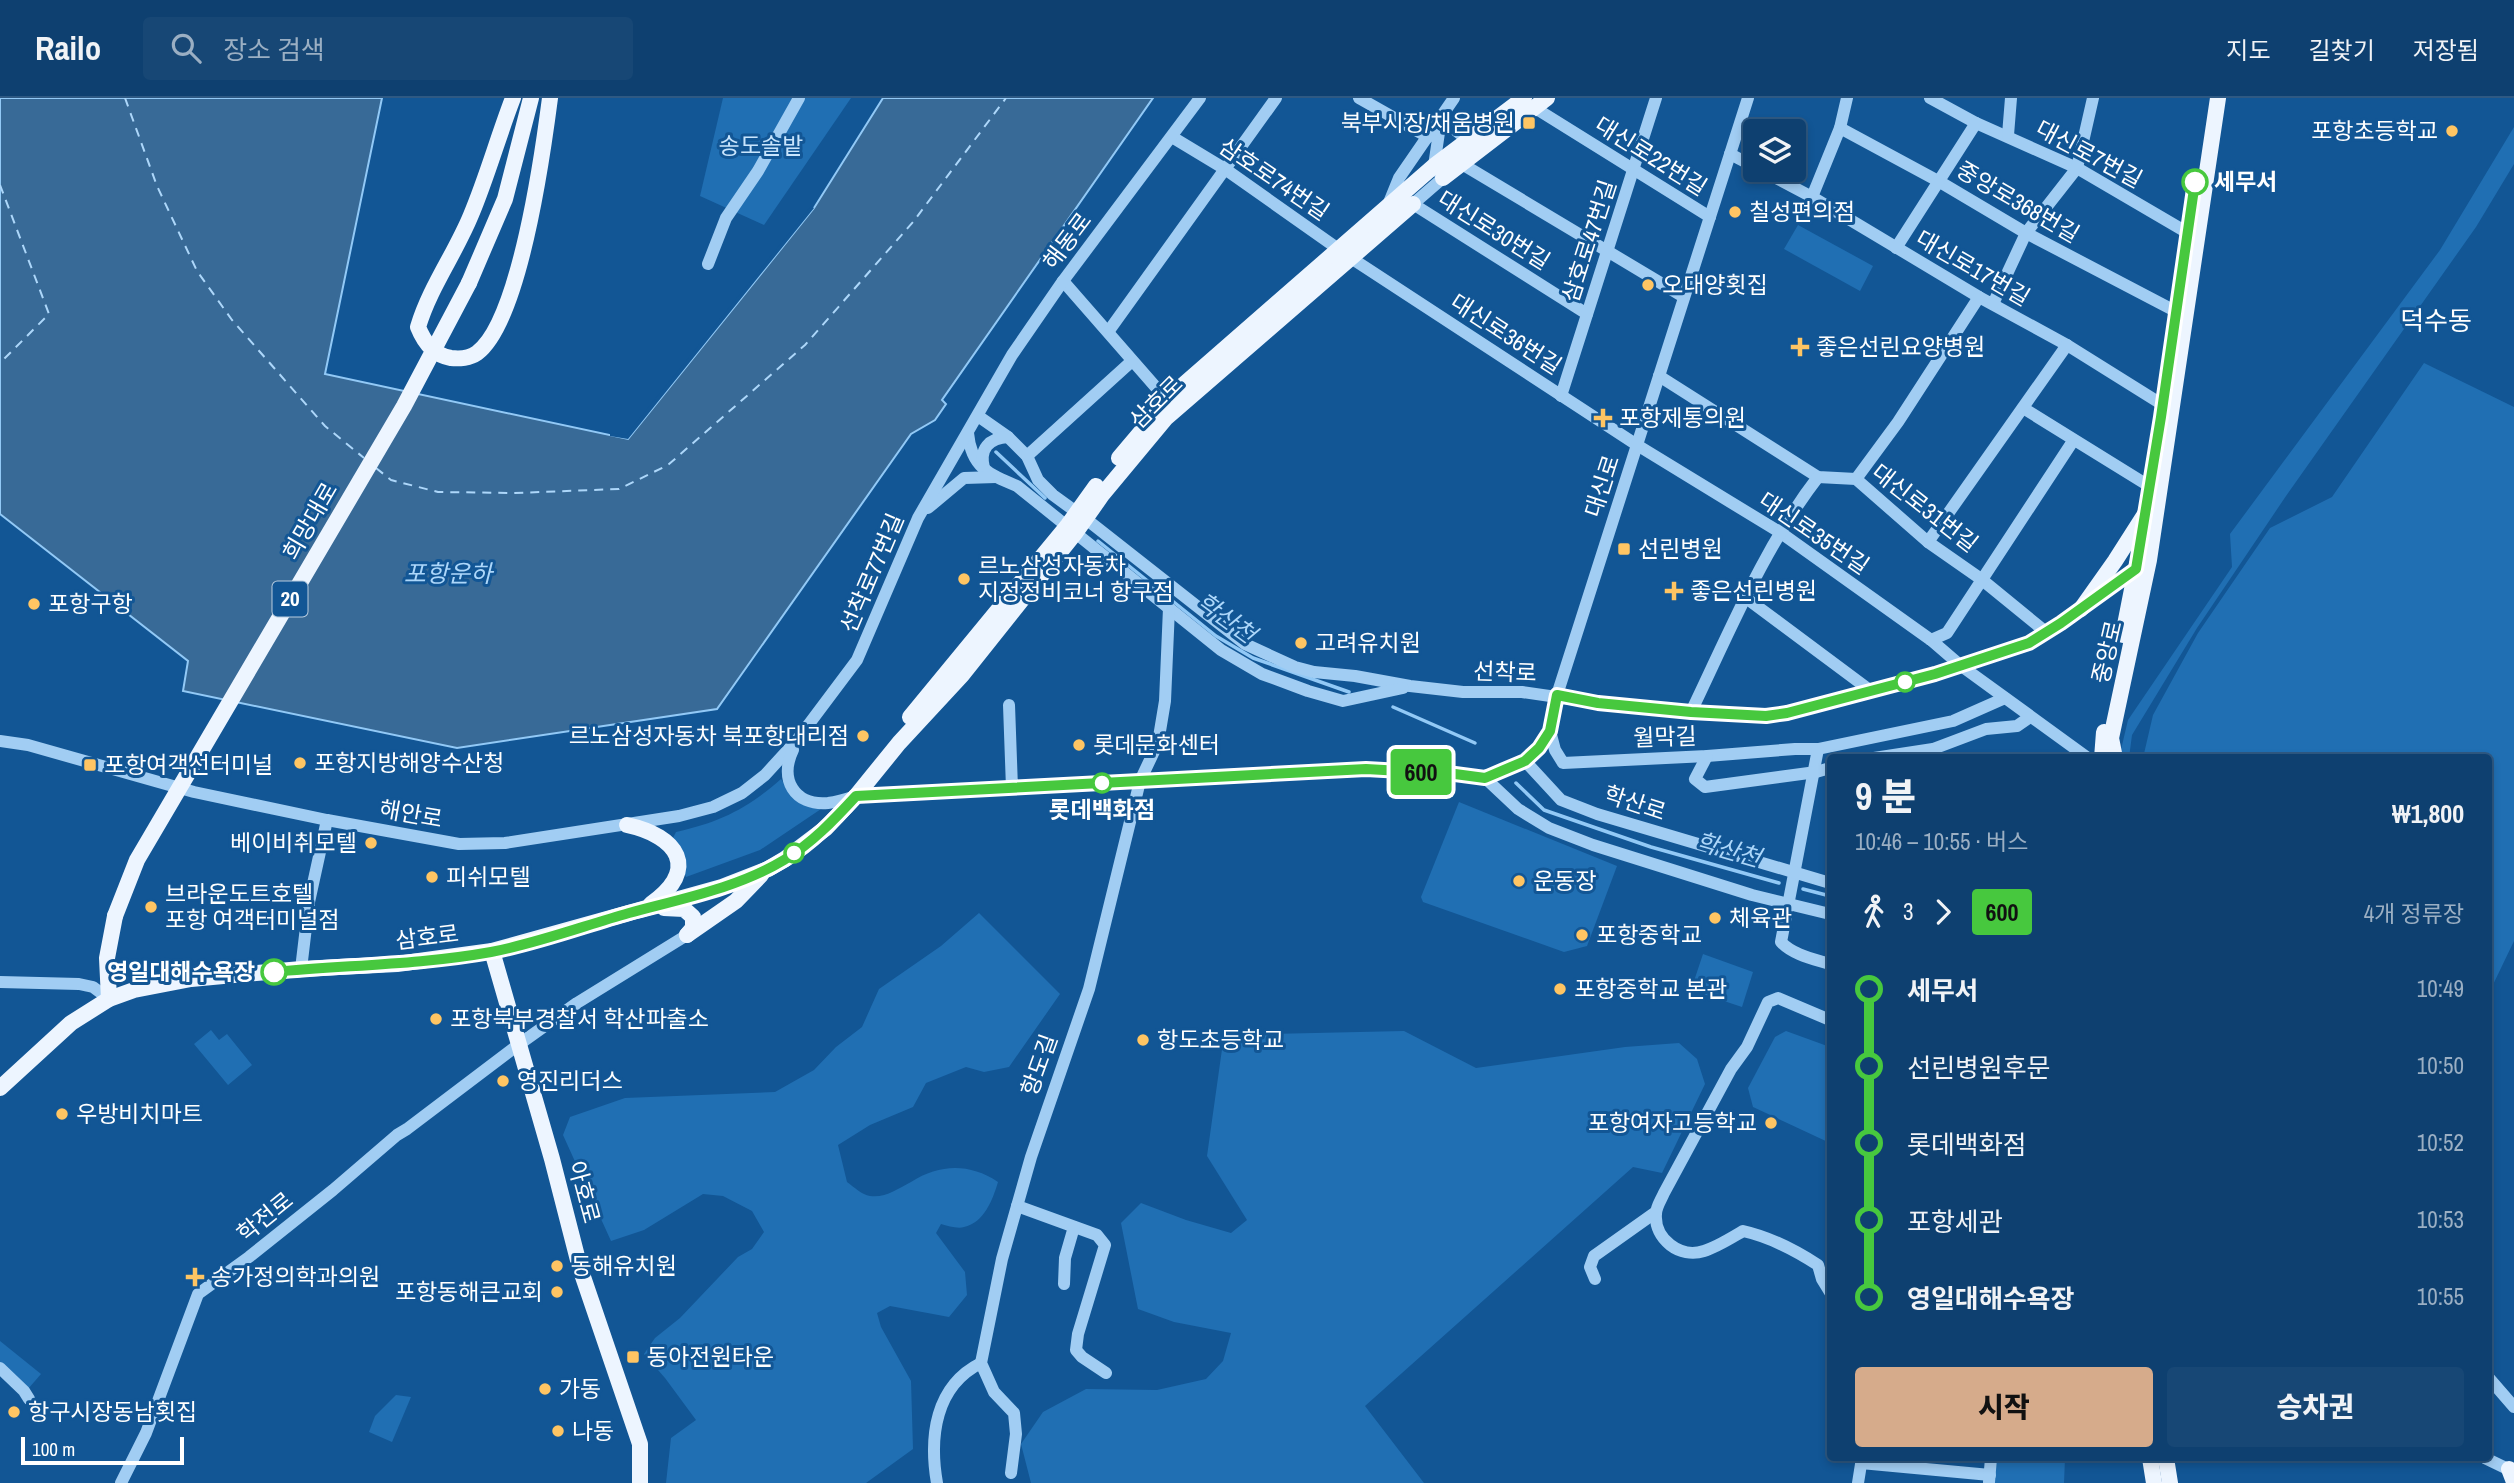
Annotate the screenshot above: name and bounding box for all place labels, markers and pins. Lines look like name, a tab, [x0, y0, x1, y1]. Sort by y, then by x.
place label: 북부시장/채움병원	[1340, 107, 1515, 138]
marker: 북부시장/채움병원	[1521, 115, 1537, 131]
place label: 포항초등학교	[2311, 115, 2438, 146]
marker: 포항초등학교	[2444, 123, 2460, 139]
place label: 세무서	[2214, 166, 2277, 197]
marker: 세무서	[2182, 169, 2208, 195]
place label: 칠성편의점	[1749, 196, 1855, 227]
marker: 칠성편의점	[1727, 204, 1743, 220]
place label: 오대양횟집	[1662, 269, 1768, 300]
marker: 오대양횟집	[1640, 277, 1656, 293]
place label: 좋은선린요양병원	[1816, 331, 1985, 362]
marker: 좋은선린요양병원	[1790, 337, 1810, 357]
place label: 포항제통의원	[1619, 402, 1746, 433]
marker: 포항제통의원	[1593, 408, 1613, 428]
place label: 선린병원	[1638, 533, 1723, 564]
marker: 선린병원	[1616, 541, 1632, 557]
place label: 르노삼성자동차 지정정비코너 항구점	[978, 550, 1174, 607]
marker: 르노삼성자동차 지정정비코너 항구점	[956, 571, 972, 587]
place label: 좋은선린병원	[1690, 575, 1817, 606]
marker: 좋은선린병원	[1664, 581, 1684, 601]
place label: 포항구항	[48, 588, 133, 619]
marker: 포항구항	[26, 596, 42, 612]
place label: 고려유치원	[1315, 627, 1421, 658]
marker: 고려유치원	[1293, 635, 1309, 651]
unlabelled marker	[1895, 672, 1915, 692]
place label: 르노삼성자동차 북포항대리점	[569, 720, 849, 751]
marker: 르노삼성자동차 북포항대리점	[855, 728, 871, 744]
place label: 롯데문화센터	[1093, 729, 1220, 760]
marker: 롯데문화센터	[1071, 737, 1087, 753]
place label: 포항지방해양수산청	[314, 747, 504, 778]
place label: 포항여객선터미널	[104, 749, 273, 780]
marker: 포항지방해양수산청	[292, 755, 308, 771]
marker: 포항여객선터미널	[82, 757, 98, 773]
marker: 롯데백화점	[1092, 773, 1112, 793]
place label: 롯데백화점	[1049, 794, 1155, 825]
place label: 베이비취모텔	[230, 827, 357, 858]
marker: 베이비취모텔	[363, 835, 379, 851]
unlabelled marker	[784, 843, 804, 863]
place label: 피쉬모텔	[446, 861, 531, 892]
place label: 운동장	[1533, 865, 1596, 896]
marker: 피쉬모텔	[424, 869, 440, 885]
marker: 운동장	[1511, 873, 1527, 889]
place label: 브라운도트호텔 포항 여객터미널점	[165, 878, 340, 935]
marker: 브라운도트호텔 포항 여객터미널점	[143, 899, 159, 915]
place label: 체육관	[1729, 902, 1792, 933]
marker: 체육관	[1707, 910, 1723, 926]
place label: 포항중학교	[1596, 919, 1702, 950]
marker: 포항중학교	[1574, 927, 1590, 943]
place label: 영일대해수욕장	[107, 956, 255, 987]
marker: 영일대해수욕장	[261, 959, 287, 985]
place label: 포항중학교 본관	[1574, 973, 1727, 1004]
marker: 포항중학교 본관	[1552, 981, 1568, 997]
place label: 포항북부경찰서 학산파출소	[450, 1003, 709, 1034]
marker: 포항북부경찰서 학산파출소	[428, 1011, 444, 1027]
place label: 항도초등학교	[1157, 1024, 1284, 1055]
marker: 항도초등학교	[1135, 1032, 1151, 1048]
place label: 영진리더스	[517, 1065, 623, 1096]
marker: 영진리더스	[495, 1073, 511, 1089]
place label: 우방비치마트	[76, 1098, 203, 1129]
marker: 우방비치마트	[54, 1106, 70, 1122]
place label: 포항여자고등학교	[1588, 1107, 1757, 1138]
marker: 포항여자고등학교	[1763, 1115, 1779, 1131]
place label: 동해유치원	[571, 1250, 677, 1281]
marker: 동해유치원	[549, 1258, 565, 1274]
place label: 송가정의학과의원	[211, 1261, 380, 1292]
marker: 송가정의학과의원	[185, 1267, 205, 1287]
place label: 포항동해큰교회	[395, 1276, 543, 1307]
marker: 포항동해큰교회	[549, 1284, 565, 1300]
place label: 동아전원타운	[647, 1341, 774, 1372]
marker: 동아전원타운	[625, 1349, 641, 1365]
place label: 가동	[559, 1373, 601, 1404]
marker: 가동	[537, 1381, 553, 1397]
place label: 항구시장동남횟집	[28, 1396, 197, 1427]
marker: 항구시장동남횟집	[6, 1404, 22, 1420]
place label: 나동	[572, 1415, 614, 1446]
marker: 나동	[550, 1423, 566, 1439]

